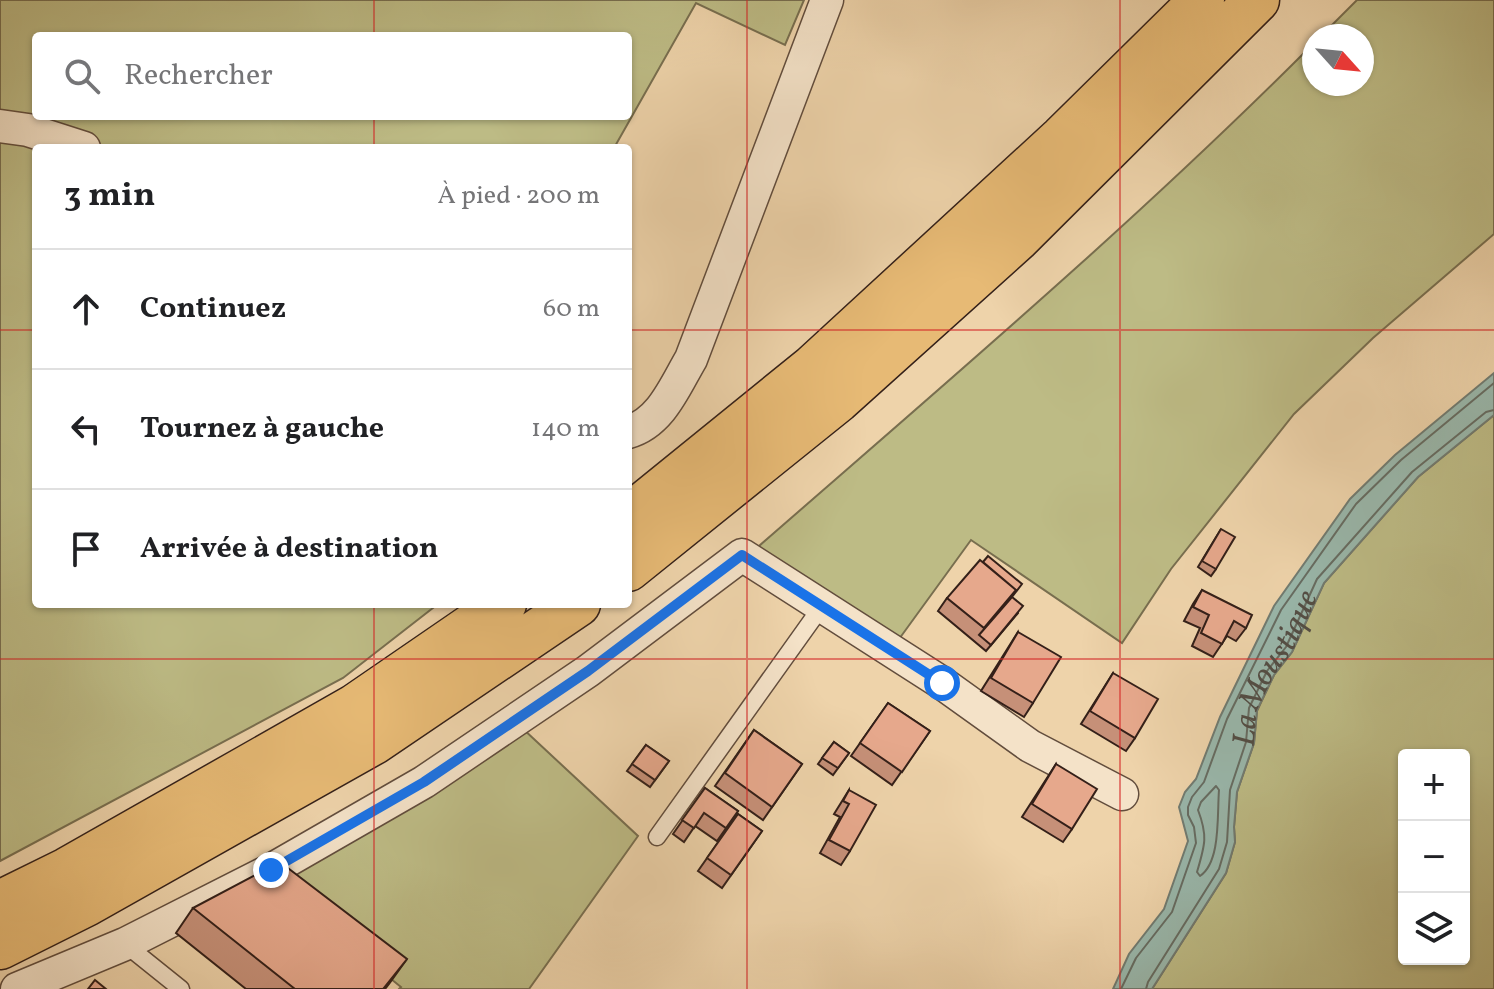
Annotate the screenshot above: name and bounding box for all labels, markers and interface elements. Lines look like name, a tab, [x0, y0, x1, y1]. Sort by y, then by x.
north arrow	[1302, 24, 1374, 96]
search box	[32, 32, 632, 120]
icon: search	[60, 54, 104, 98]
text: Rechercher	[124, 55, 273, 97]
text: 3 min	[64, 173, 155, 220]
text: À pied · 200 m	[438, 178, 600, 214]
icon: ahead	[64, 287, 108, 331]
text: Continuez	[140, 288, 286, 330]
text: 60 m	[543, 291, 600, 327]
icon: left	[64, 407, 108, 451]
text: Tournez à gauche	[140, 408, 384, 450]
text: 140 m	[531, 411, 600, 447]
icon: arrive	[64, 527, 108, 571]
text: Arrivée à destination	[140, 528, 439, 570]
water label: La Moustique	[1224, 584, 1331, 748]
route start	[924, 665, 960, 701]
map controls	[1398, 749, 1470, 965]
button: +	[1398, 749, 1470, 821]
button: −	[1398, 821, 1470, 893]
route end	[253, 852, 289, 888]
button: layers	[1398, 893, 1470, 965]

